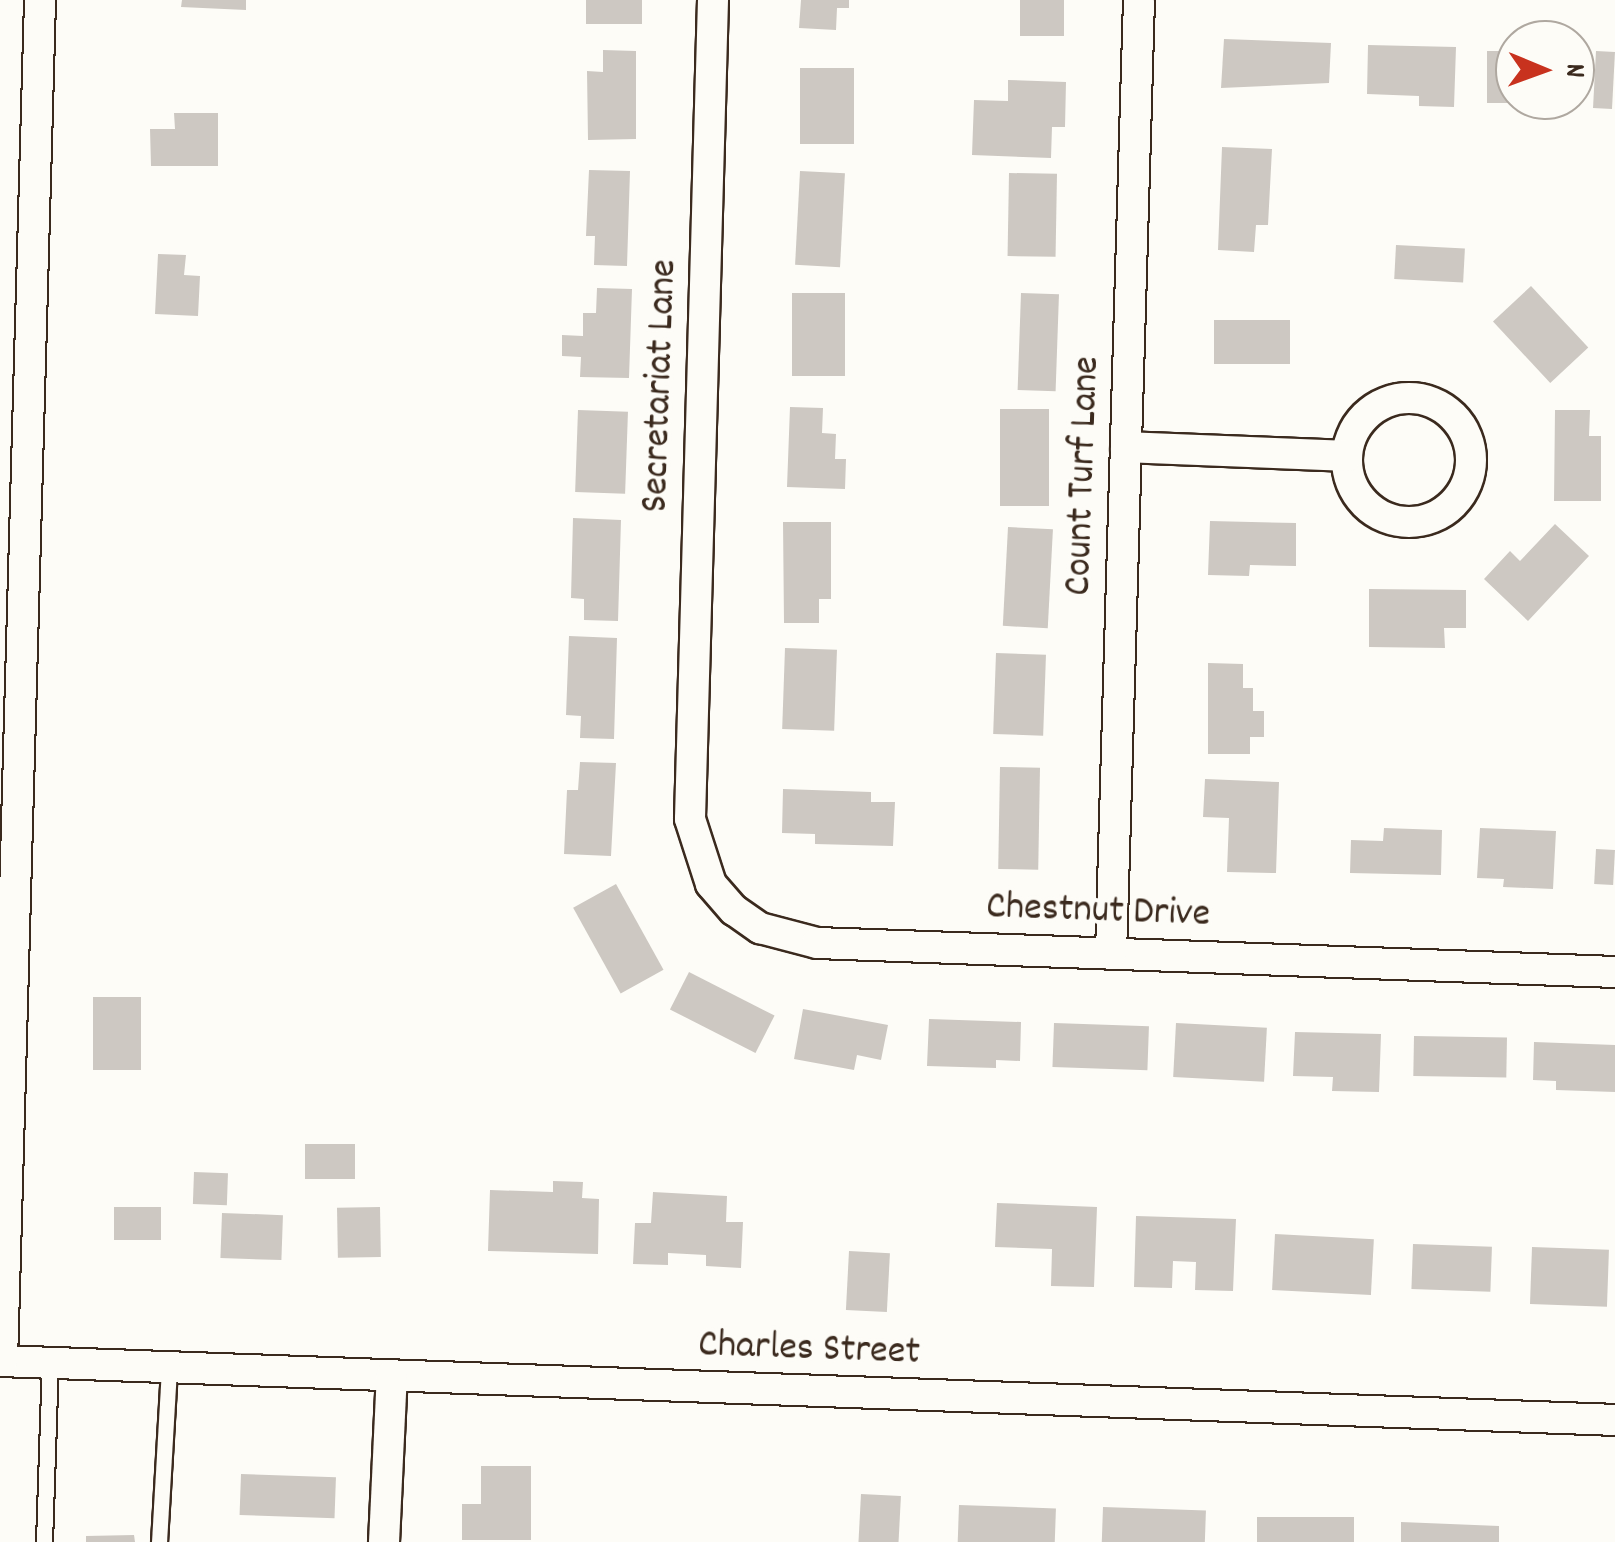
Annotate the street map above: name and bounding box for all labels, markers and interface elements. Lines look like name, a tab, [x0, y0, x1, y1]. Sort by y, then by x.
north arrow	[1495, 20, 1595, 120]
text: N	[1553, 63, 1593, 78]
street label: Secretariat Lane	[634, 259, 690, 513]
street label: Count Turf Lane	[1057, 355, 1113, 597]
street label: Chestnut Drive	[985, 885, 1211, 941]
street label: Charles Street	[697, 1323, 921, 1379]

